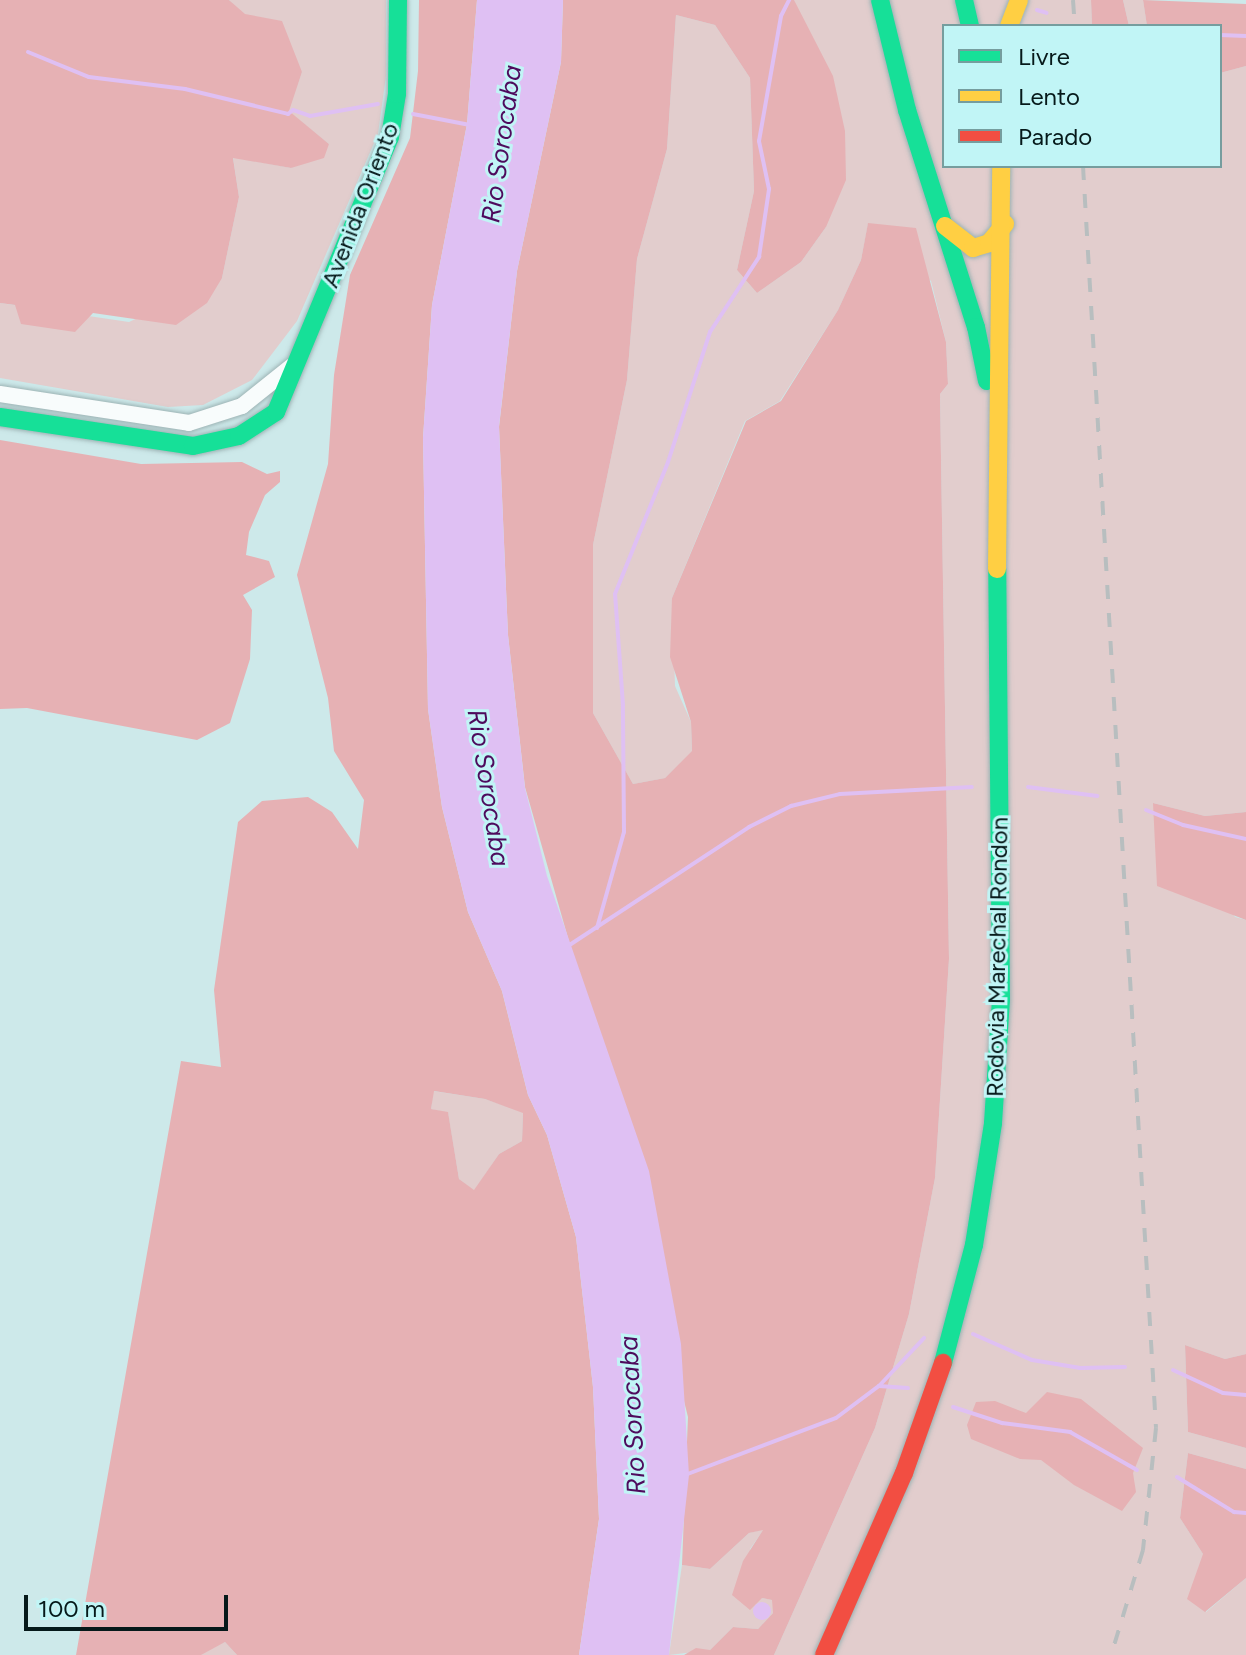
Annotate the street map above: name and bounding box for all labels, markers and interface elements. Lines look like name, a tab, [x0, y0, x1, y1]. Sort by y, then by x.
legend	[942, 24, 1222, 168]
text: Livre	[1018, 42, 1070, 71]
water label: Rio Sorocaba	[476, 63, 528, 225]
text: Lento	[1018, 82, 1080, 111]
street label: Avenida Oriento	[315, 119, 405, 291]
text: Parado	[1018, 122, 1092, 151]
water label: Rio Sorocaba	[460, 707, 516, 869]
street label: Rodovia Marechal Rondon	[980, 817, 1014, 1097]
water label: Rio Sorocaba	[613, 1335, 653, 1495]
scale bar	[28, 1579, 232, 1629]
text: 100 m	[38, 1594, 105, 1623]

